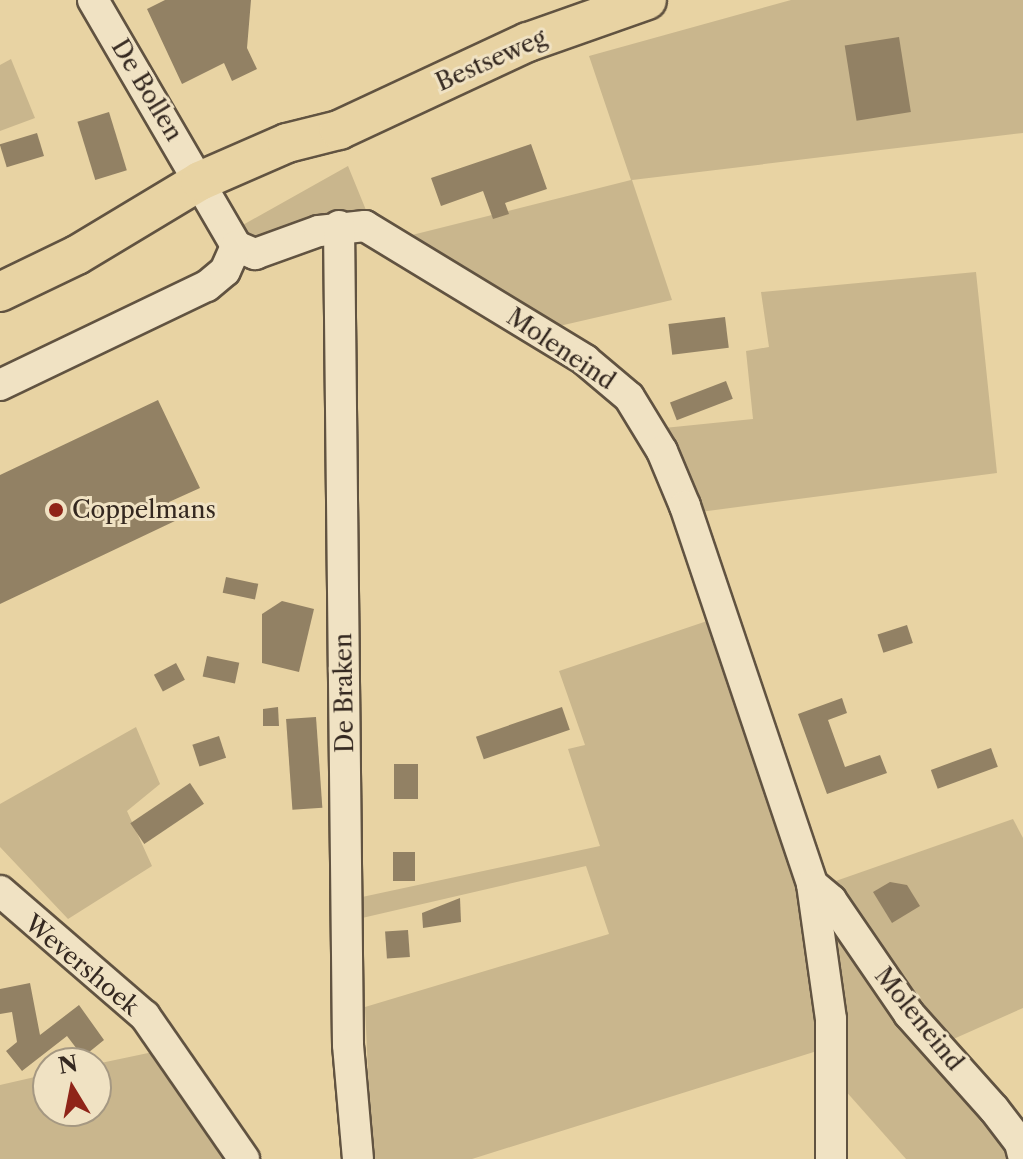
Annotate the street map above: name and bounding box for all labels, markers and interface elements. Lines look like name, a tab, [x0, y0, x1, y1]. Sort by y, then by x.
street label: Bestseweg	[431, 23, 551, 97]
street label: De Bollen	[105, 34, 189, 146]
street label: Moleneind	[501, 302, 621, 396]
place label: Coppelmans	[72, 496, 216, 524]
marker: Coppelmans	[47, 501, 65, 519]
street label: De Braken	[329, 633, 359, 753]
street label: Wevershoek	[19, 909, 145, 1021]
street label: Moleneind	[869, 962, 969, 1076]
north arrow	[32, 1047, 112, 1127]
text: N	[56, 1050, 80, 1080]

